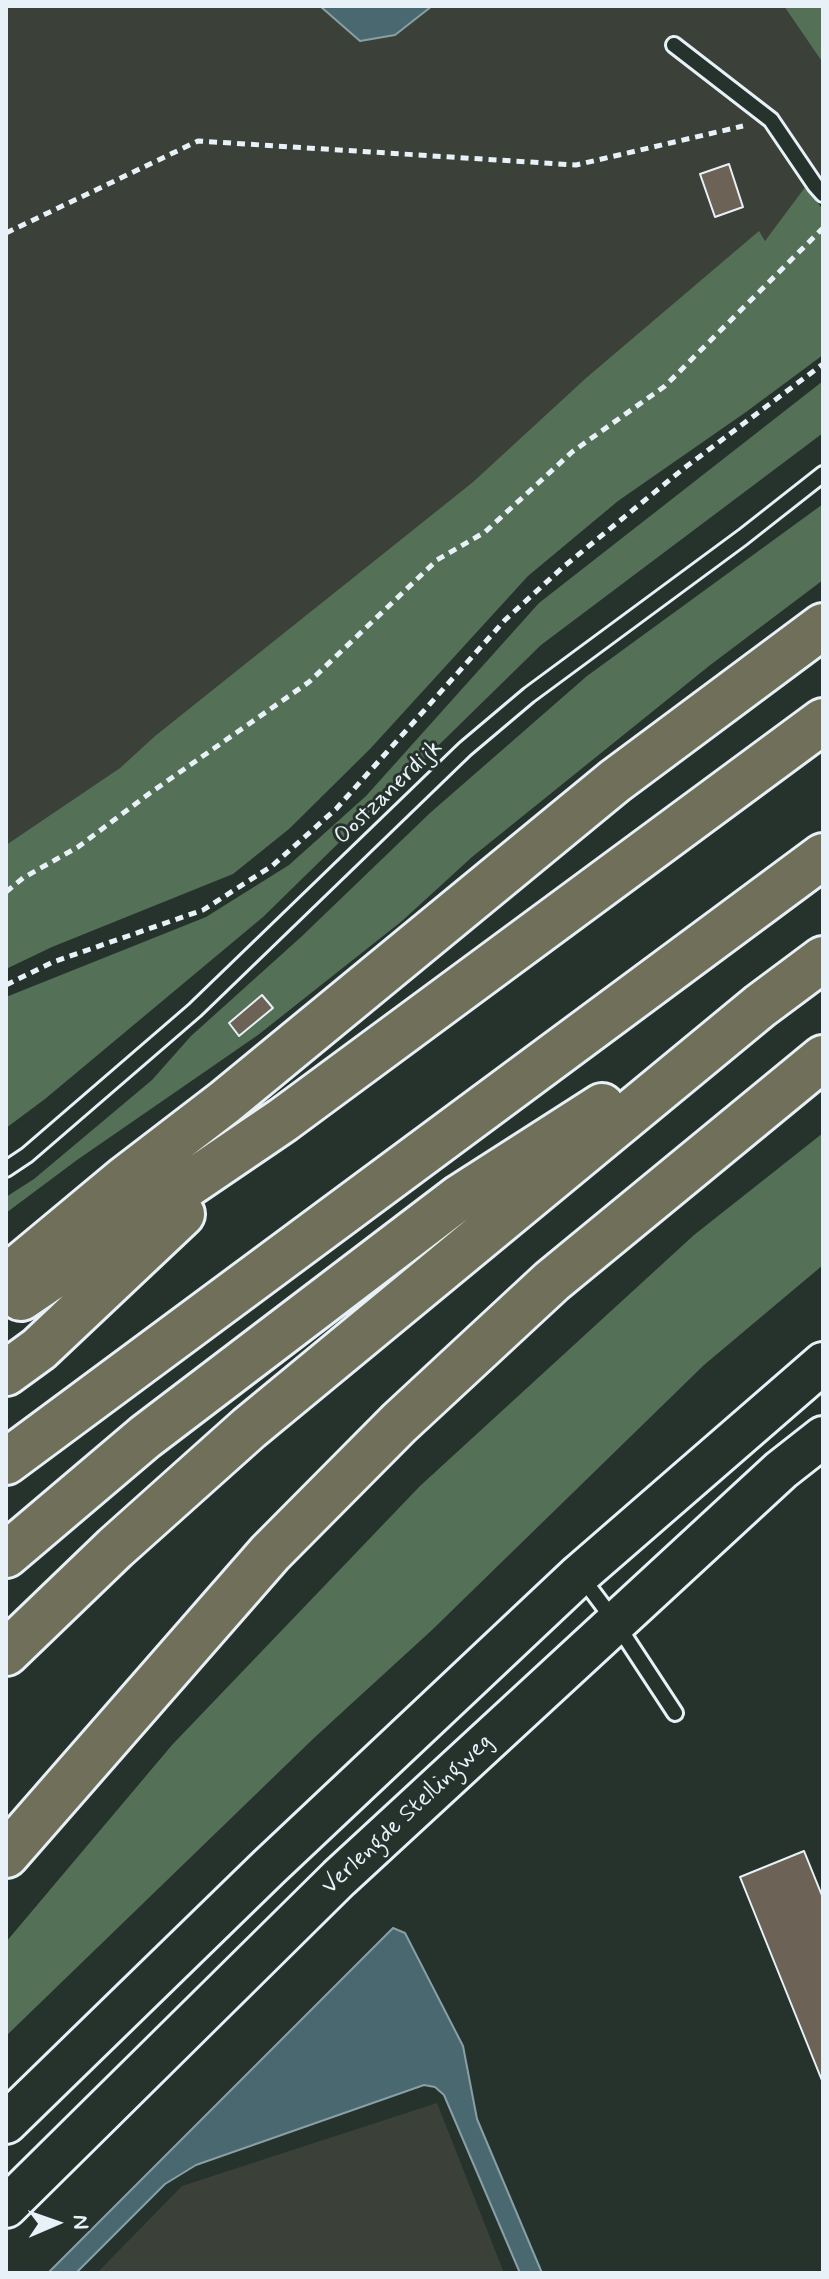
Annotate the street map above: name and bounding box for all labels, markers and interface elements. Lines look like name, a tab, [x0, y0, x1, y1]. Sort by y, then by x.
street label: Oostzanerdijk	[329, 734, 449, 852]
street label: Verlengde Stellingweg	[317, 1728, 499, 1902]
north arrow	[16, 2183, 96, 2263]
text: N	[66, 2214, 94, 2230]

